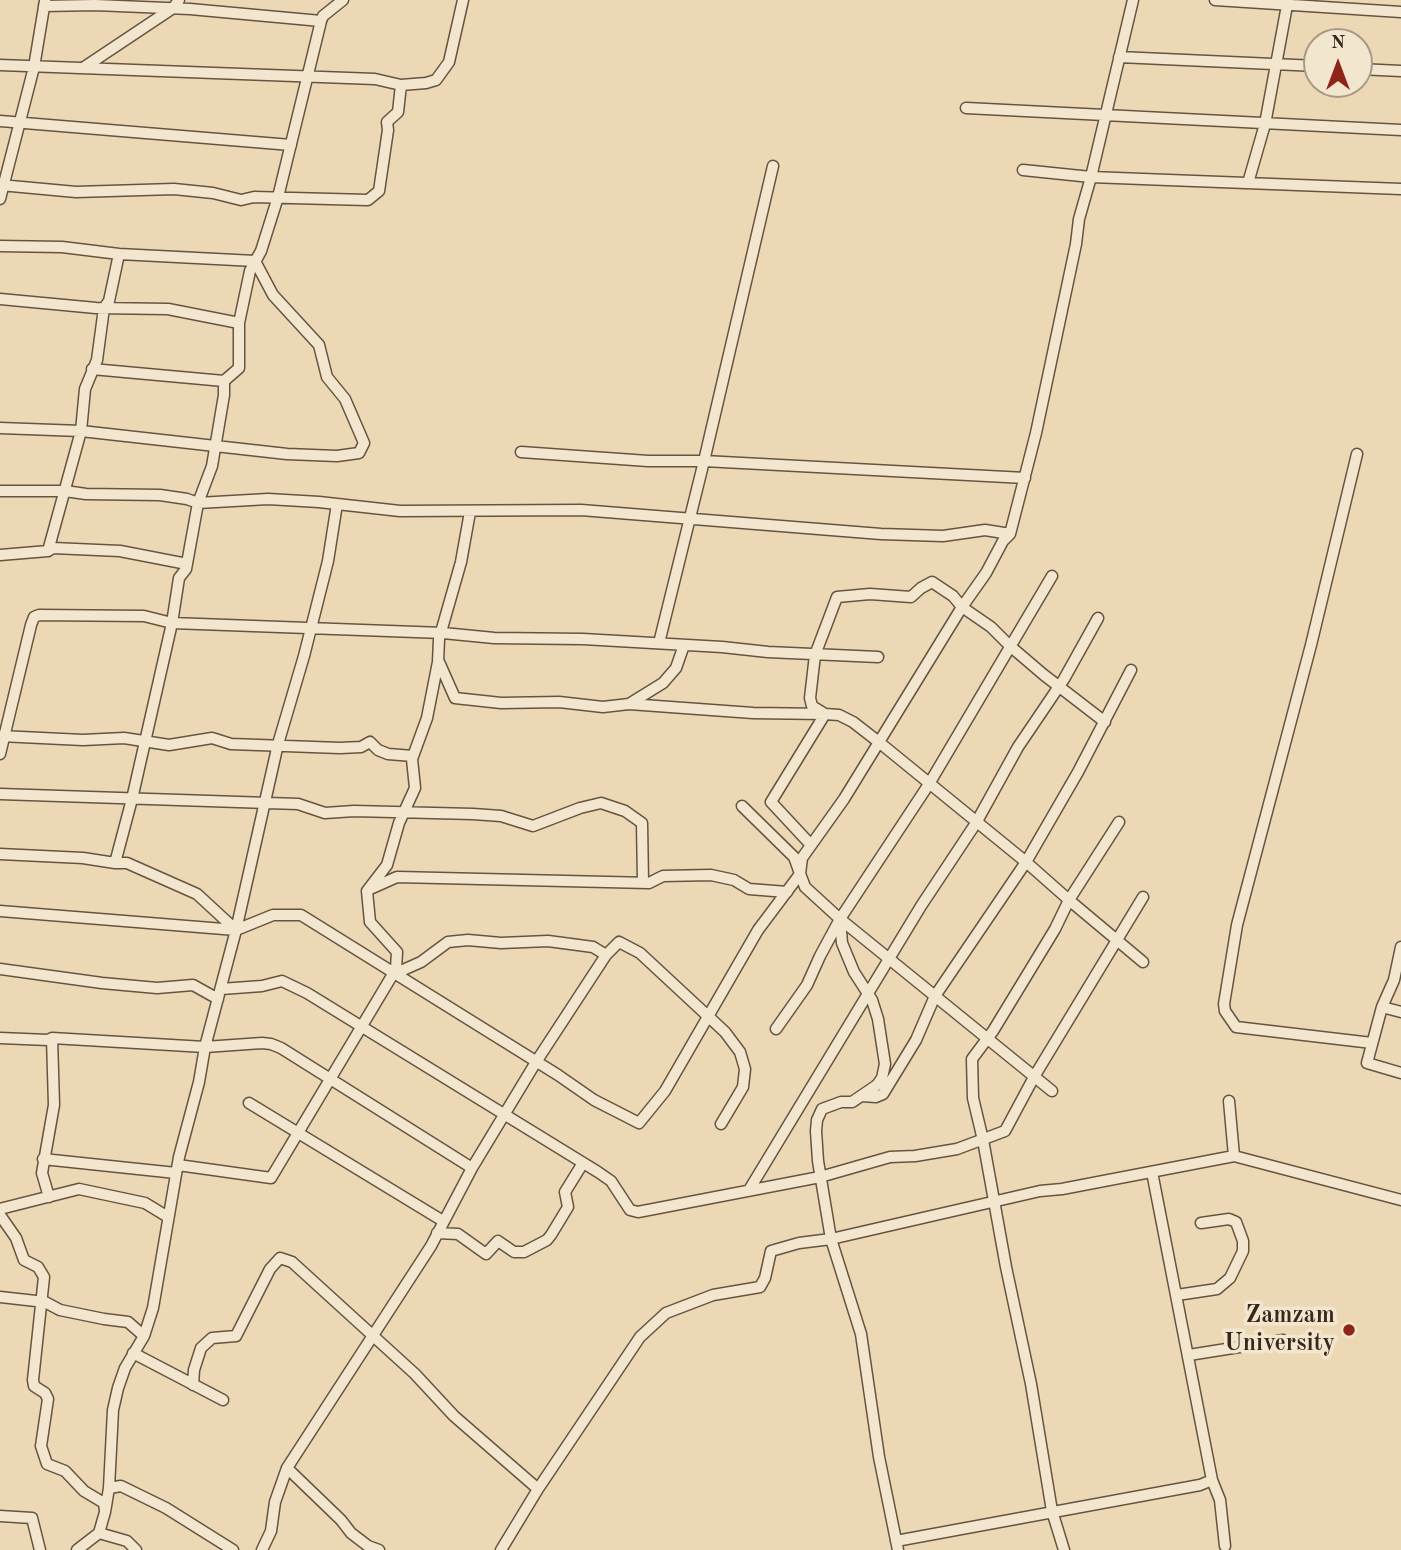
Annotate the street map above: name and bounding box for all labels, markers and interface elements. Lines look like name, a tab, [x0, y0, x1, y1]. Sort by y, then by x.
north arrow	[1303, 28, 1373, 98]
text: N	[1331, 34, 1345, 53]
place label: Zamzam University	[1224, 1302, 1335, 1358]
marker: Zamzam University	[1341, 1322, 1357, 1338]

